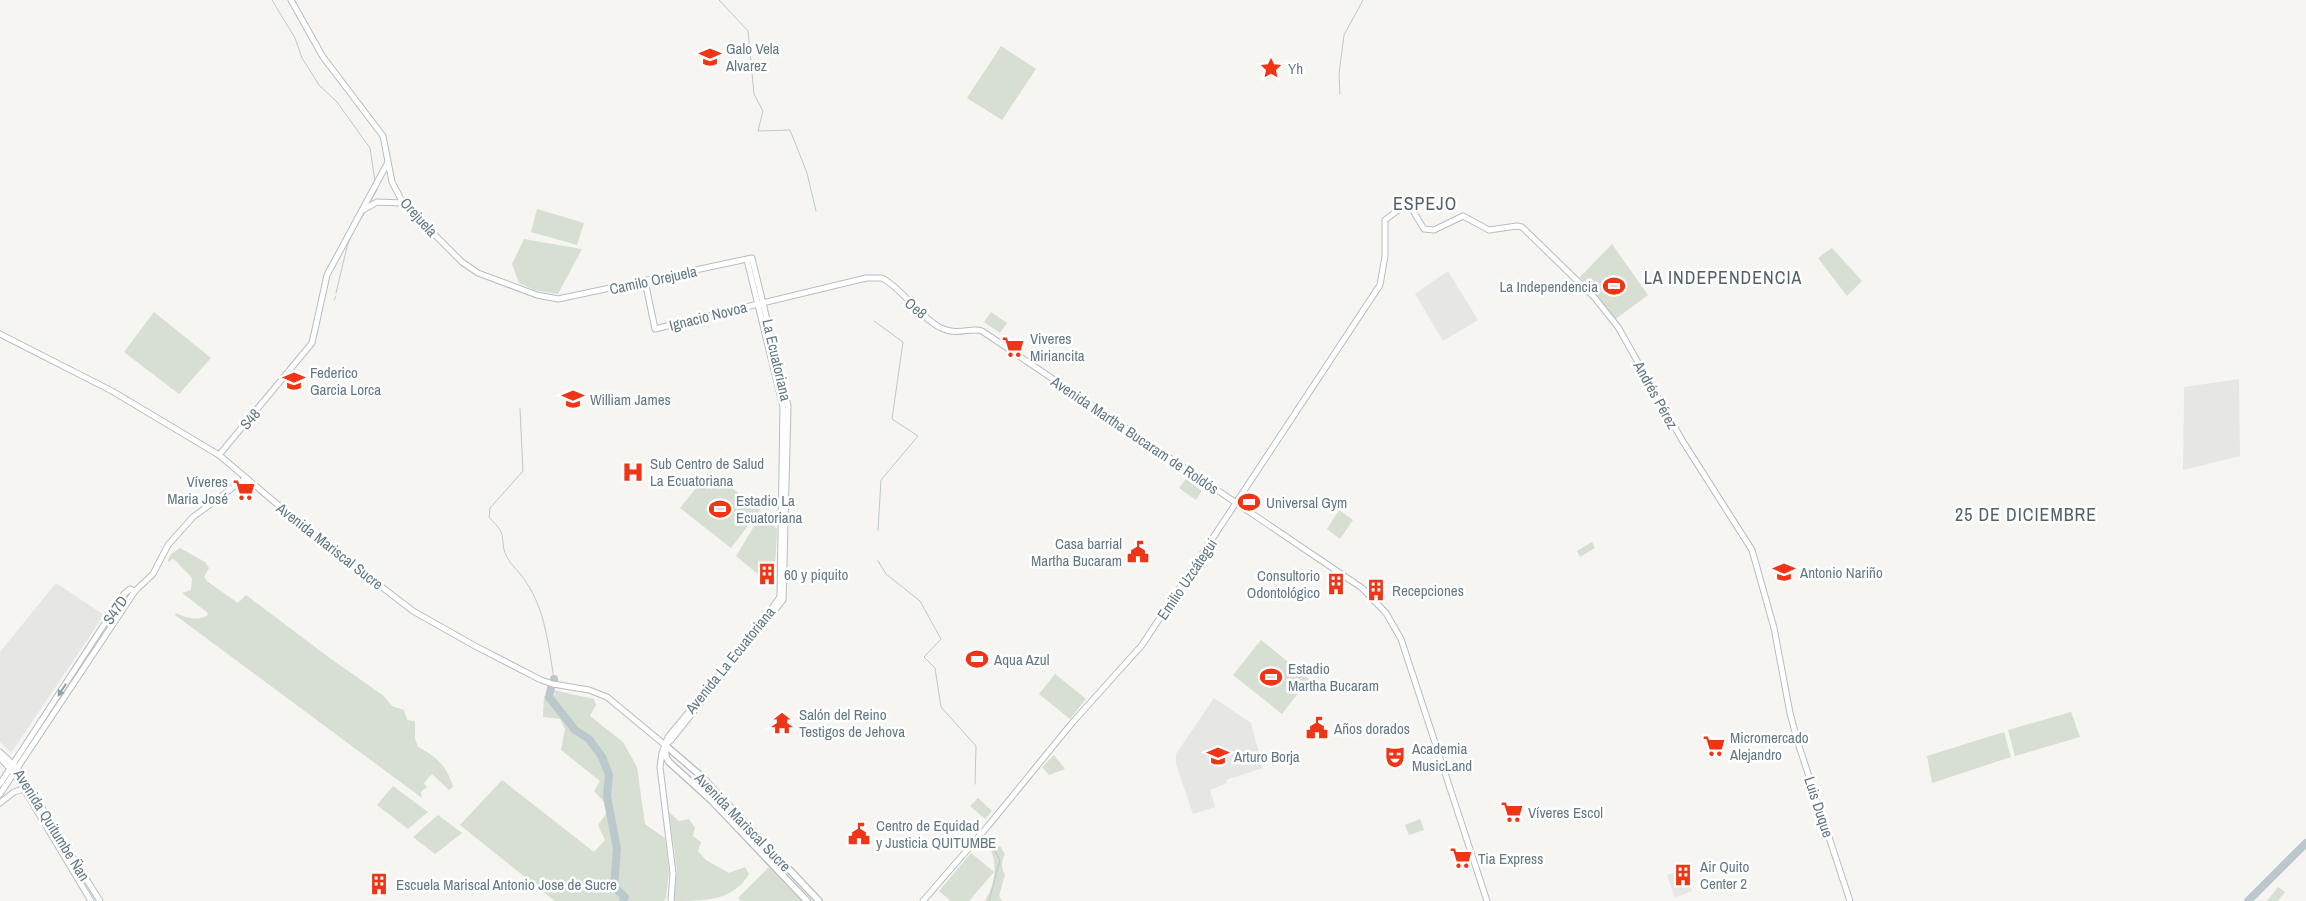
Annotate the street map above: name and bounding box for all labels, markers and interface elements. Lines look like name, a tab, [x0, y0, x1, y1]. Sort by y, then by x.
place label: Galo Vela Alvarez	[725, 38, 780, 76]
school or university icon: Galo Vela Alvarez	[697, 44, 723, 70]
place icon: Yh	[1258, 55, 1284, 81]
place label: Yh	[1288, 58, 1303, 79]
district label: ESPEJO	[1393, 191, 1457, 216]
street label: Orejuela	[396, 193, 442, 241]
street label: Camilo Orejuela	[607, 260, 699, 300]
district label: LA INDEPENDENCIA	[1644, 265, 1802, 290]
sports icon: La Independencia	[1601, 273, 1627, 299]
place label: La Independencia	[1500, 276, 1598, 297]
street label: Oe8	[900, 292, 932, 324]
street label: Ignacio Novoa	[667, 296, 749, 336]
street label: La Ecuatoriana	[757, 317, 797, 403]
place label: Viveres Miriancita	[1030, 328, 1085, 366]
supermarket icon: Viveres Miriancita	[1000, 334, 1026, 360]
street label: Andrés Pérez	[1628, 356, 1683, 433]
place label: Federico Garcia Lorca	[310, 362, 381, 400]
school or university icon: Federico Garcia Lorca	[281, 368, 307, 394]
street label: Avenida Martha Bucaram de Roldós	[1046, 370, 1223, 499]
school or university icon: William James	[560, 386, 586, 412]
place label: William James	[590, 389, 671, 410]
street label: S48	[235, 404, 265, 434]
place label: Sub Centro de Salud La Ecuatoriana	[650, 453, 764, 491]
hospital icon: Sub Centro de Salud La Ecuatoriana	[620, 459, 646, 485]
place label: Víveres Maria José	[167, 471, 228, 509]
supermarket icon: Víveres Maria José	[231, 477, 257, 503]
sports icon: Universal Gym	[1236, 489, 1262, 515]
place label: Estadio La Ecuatoriana	[736, 490, 802, 528]
place label: Universal Gym	[1266, 492, 1347, 513]
sports icon: Estadio La Ecuatoriana	[707, 496, 733, 522]
street label: Avenida Mariscal Sucre	[271, 497, 388, 595]
district label: 25 DE DICIEMBRE	[1955, 502, 2097, 527]
place label: Casa barrial Martha Bucaram	[1031, 533, 1122, 571]
street label: Emilio Uzcátegui	[1152, 534, 1222, 624]
public building icon: Casa barrial Martha Bucaram	[1125, 539, 1151, 565]
school or university icon: Antonio Nariño	[1771, 559, 1797, 585]
building icon: 60 y piquito	[754, 561, 780, 587]
place label: Antonio Nariño	[1799, 562, 1883, 583]
place label: 60 y piquito	[784, 564, 848, 585]
place label: Consultorio Odontológico	[1247, 565, 1320, 603]
building icon: Consultorio Odontológico	[1323, 571, 1349, 597]
building icon: Recepciones	[1363, 577, 1389, 603]
place label: Recepciones	[1392, 580, 1464, 601]
street label: S47D	[98, 591, 132, 629]
street label: Avenida La Ecuatoriana	[680, 602, 780, 719]
sports icon: Aqua Azul	[964, 646, 990, 672]
place label: Aqua Azul	[993, 649, 1049, 670]
place label: Estadio Martha Bucaram	[1288, 658, 1379, 696]
sports icon: Estadio Martha Bucaram	[1258, 664, 1284, 690]
one-way arrow	[57, 683, 67, 696]
place label: Salón del Reino Testigos de Jehova	[799, 704, 905, 742]
temple icon: Salón del Reino Testigos de Jehova	[769, 710, 795, 736]
public building icon: Años dorados	[1304, 715, 1330, 741]
place label: Años dorados	[1333, 718, 1410, 739]
place label: Micromercado Alejandro	[1729, 727, 1809, 765]
supermarket icon: Micromercado Alejandro	[1701, 733, 1727, 759]
place label: Academia MusicLand	[1411, 738, 1472, 776]
school or university icon: Arturo Borja	[1205, 743, 1231, 769]
theatre icon: Academia MusicLand	[1382, 744, 1408, 770]
place label: Arturo Borja	[1233, 746, 1300, 767]
street label: Avenida Quitumbe Ñan	[9, 764, 95, 885]
street label: Avenida Mariscal Sucre	[689, 767, 796, 876]
street label: Luis Duque	[1799, 774, 1839, 840]
supermarket icon: Víveres Escol	[1499, 799, 1525, 825]
place label: Víveres Escol	[1528, 802, 1603, 823]
place label: Centro de Equidad y Justicia QUITUMBE	[876, 815, 996, 853]
public building icon: Centro de Equidad y Justicia QUITUMBE	[846, 821, 872, 847]
supermarket icon: Tia Express	[1448, 845, 1474, 871]
place label: Tia Express	[1478, 848, 1543, 869]
place label: Air Quito Center 2	[1699, 856, 1749, 894]
building icon: Air Quito Center 2	[1670, 862, 1696, 888]
building icon: Escuela Mariscal Antonio Jose de Sucre	[366, 871, 392, 897]
place label: Escuela Mariscal Antonio Jose de Sucre	[396, 874, 617, 895]

